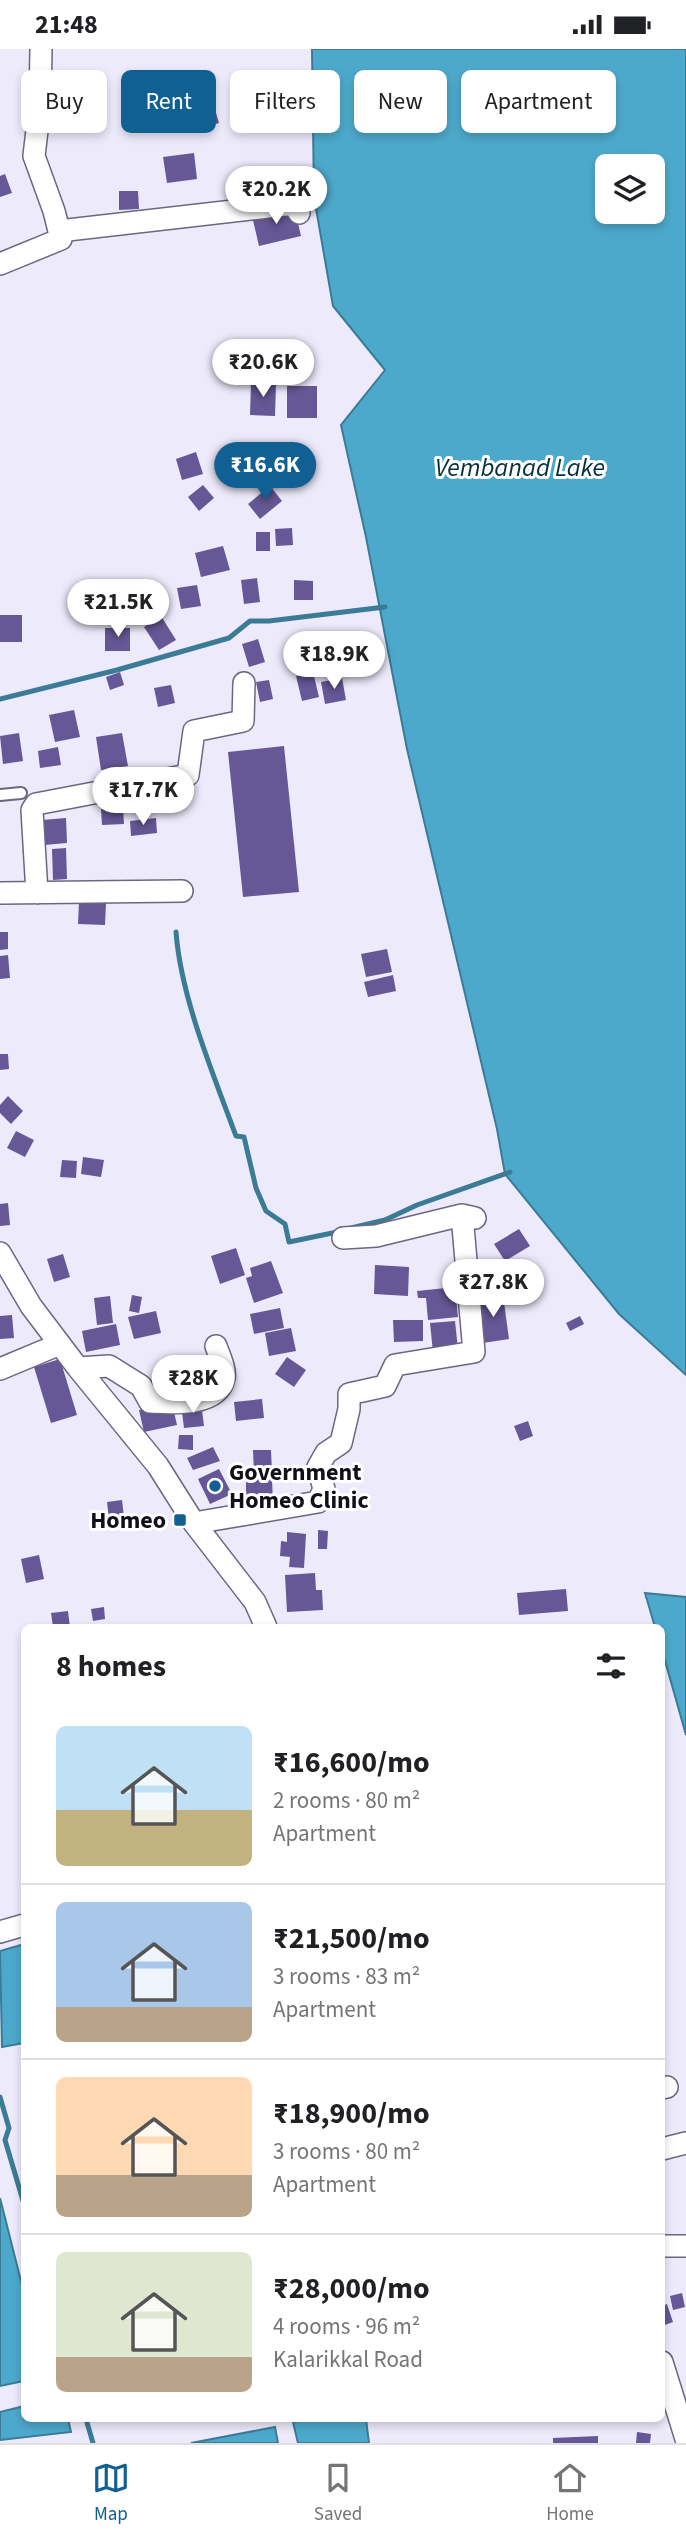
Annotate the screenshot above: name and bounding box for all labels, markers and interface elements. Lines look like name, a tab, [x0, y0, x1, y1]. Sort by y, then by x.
text: 21:48	[35, 6, 98, 43]
chip: Buy	[21, 70, 107, 133]
chip: Rent	[121, 70, 216, 133]
chip: Filters	[230, 70, 340, 133]
chip: New	[354, 70, 447, 133]
chip: Apartment	[461, 70, 616, 133]
map controls	[595, 154, 665, 224]
button: layers	[595, 154, 665, 224]
pin: ₹20.2K	[219, 167, 333, 226]
text: ₹20.2K	[241, 172, 311, 205]
pin: ₹20.6K	[206, 339, 320, 399]
text: ₹20.6K	[228, 345, 298, 378]
pin: ₹16.6K	[208, 442, 322, 502]
text: ₹16.6K	[230, 448, 300, 481]
water label: Vembanad Lake	[435, 449, 605, 486]
pin: ₹21.5K	[61, 579, 175, 639]
text: ₹21.5K	[83, 585, 153, 618]
pin: ₹18.9K	[277, 631, 391, 691]
text: ₹18.9K	[299, 637, 369, 670]
pin: ₹17.7K	[86, 767, 200, 827]
text: ₹17.7K	[108, 773, 178, 806]
pin: ₹27.8K	[436, 1259, 550, 1319]
text: ₹27.8K	[458, 1265, 528, 1298]
pin: ₹28K	[152, 1355, 234, 1415]
text: ₹28K	[168, 1361, 218, 1394]
place label: Government Homeo Clinic	[229, 1455, 369, 1518]
marker: Government Homeo Clinic	[207, 1478, 223, 1494]
place label: Homeo	[90, 1503, 166, 1538]
marker: Homeo	[172, 1512, 188, 1528]
text: 8 homes	[56, 1645, 166, 1688]
icon: filters	[592, 1647, 630, 1685]
text: ₹16,600/mo	[273, 1741, 430, 1784]
icon: home	[112, 1754, 196, 1838]
text: 2 rooms · 80 m²	[273, 1784, 420, 1817]
text: Apartment	[273, 1817, 376, 1850]
text: ₹21,500/mo	[273, 1917, 430, 1960]
icon: home	[112, 1930, 196, 2014]
text: 3 rooms · 83 m²	[273, 1960, 420, 1993]
text: Apartment	[273, 1993, 376, 2026]
text: ₹18,900/mo	[273, 2092, 430, 2135]
icon: home	[112, 2105, 196, 2189]
text: 3 rooms · 80 m²	[273, 2135, 420, 2168]
text: Apartment	[273, 2168, 376, 2201]
text: ₹28,000/mo	[273, 2267, 430, 2310]
icon: home	[112, 2280, 196, 2364]
text: 4 rooms · 96 m²	[273, 2310, 420, 2343]
text: Kalarikkal Road	[273, 2343, 423, 2376]
tab: Map	[92, 2459, 130, 2528]
tab: Saved	[314, 2459, 362, 2528]
tab: Home	[546, 2459, 594, 2528]

